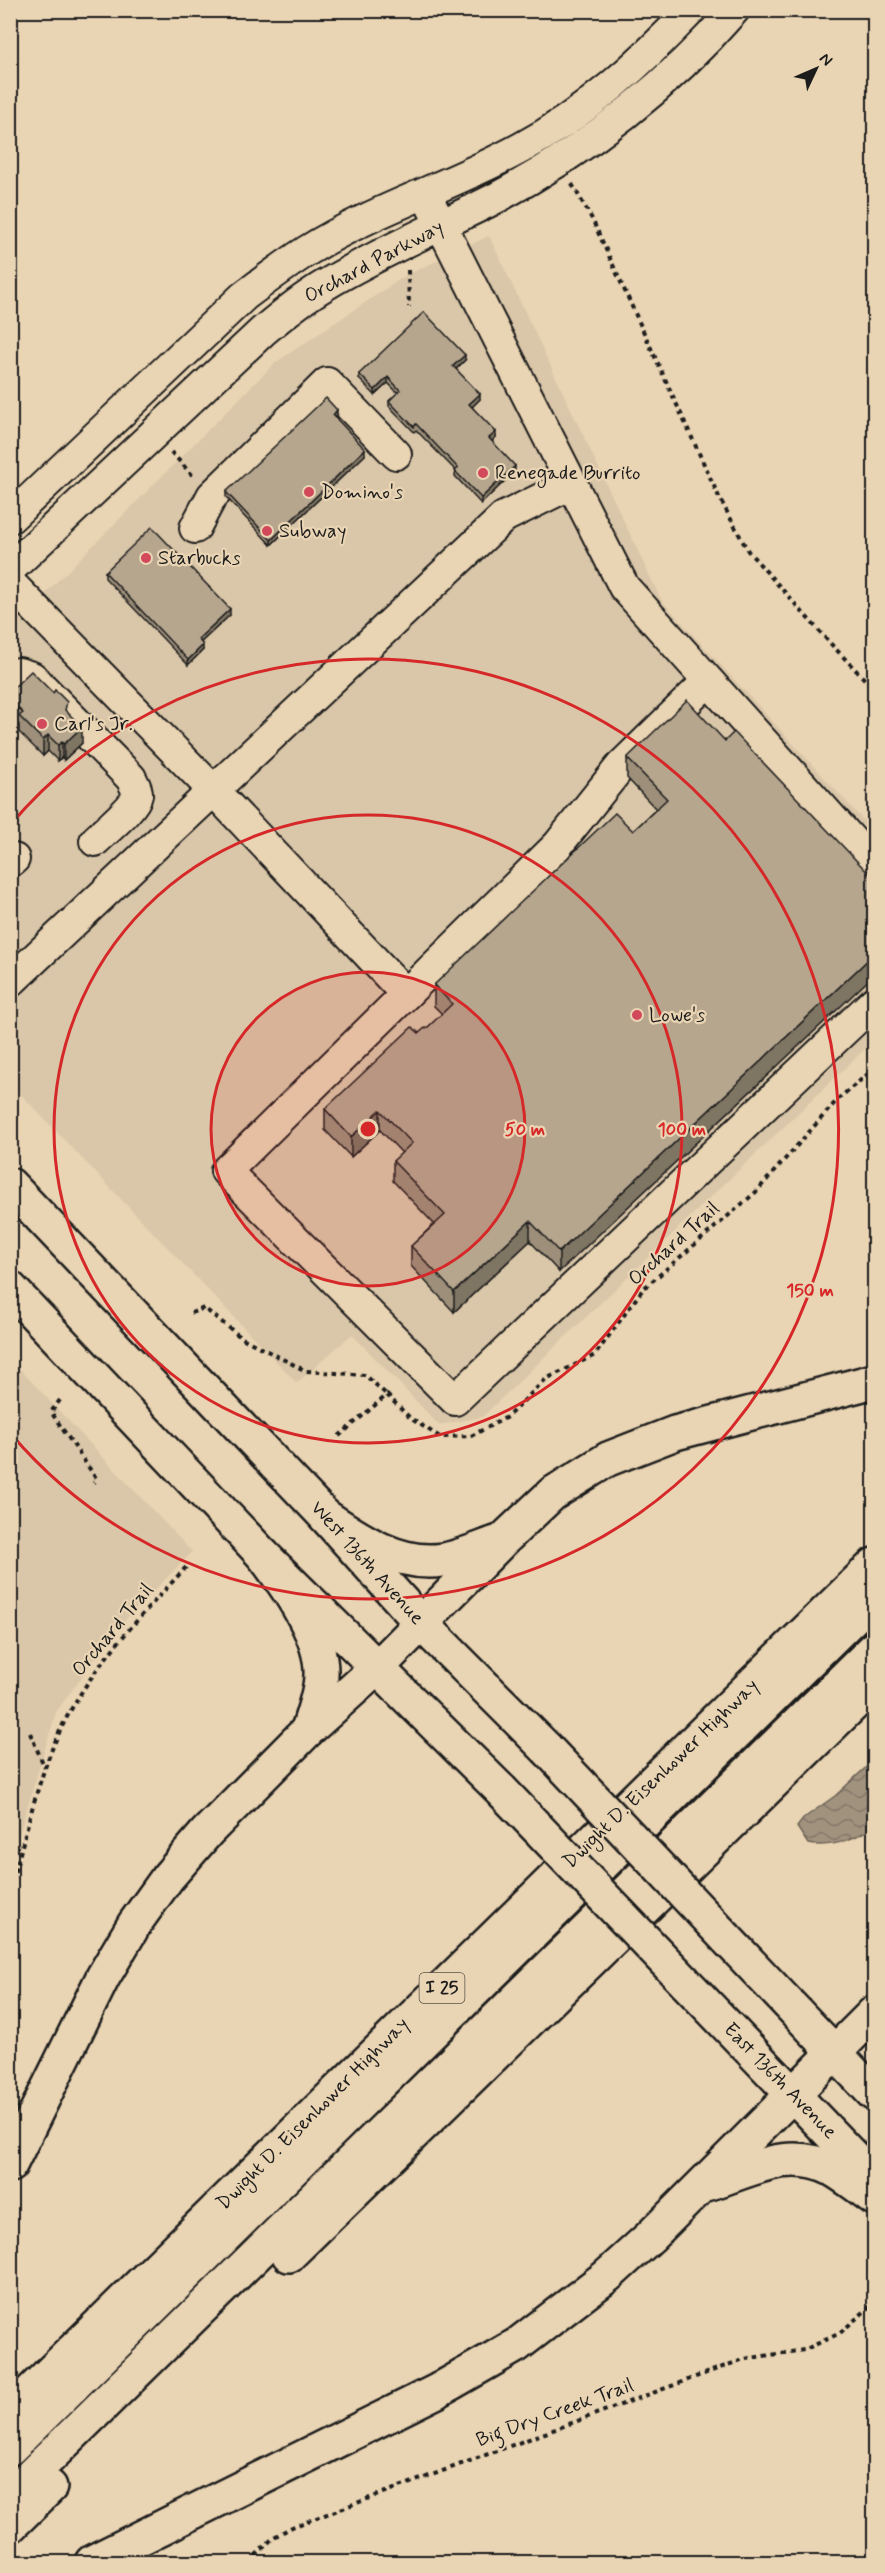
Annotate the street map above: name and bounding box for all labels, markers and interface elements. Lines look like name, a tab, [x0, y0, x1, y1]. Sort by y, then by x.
north arrow	[786, 39, 846, 99]
text: N	[814, 48, 837, 71]
street label: Orchard Parkway	[300, 214, 448, 310]
place label: Renegade Burrito	[495, 460, 640, 488]
marker: Renegade Burrito	[476, 466, 490, 480]
place label: Domino's	[321, 479, 403, 506]
marker: Domino's	[302, 485, 316, 499]
place label: Subway	[279, 518, 346, 545]
marker: Subway	[260, 524, 274, 538]
place label: Starbucks	[158, 545, 241, 572]
marker: Starbucks	[139, 551, 153, 565]
place label: Carl's Jr.	[54, 711, 133, 738]
marker: Carl's Jr.	[35, 717, 49, 731]
place label: Lowe's	[649, 1002, 705, 1029]
marker: Lowe's	[630, 1008, 644, 1022]
text: 50 m	[505, 1118, 545, 1142]
text: 100 m	[658, 1118, 706, 1142]
centre of rings	[358, 1119, 378, 1139]
street label: Orchard Trail	[622, 1196, 726, 1292]
text: 150 m	[786, 1279, 834, 1303]
street label: West 136th Avenue	[304, 1495, 430, 1631]
street label: Orchard Trail	[66, 1577, 160, 1682]
street label: Dwight D. Eisenhower Highway	[557, 1673, 766, 1876]
road number: I 25	[420, 1973, 464, 2003]
street label: Dwight D. Eisenhower Highway	[211, 2012, 416, 2217]
street label: East 136th Avenue	[717, 2017, 843, 2145]
street label: Big Dry Creek Trail	[473, 2372, 638, 2456]

